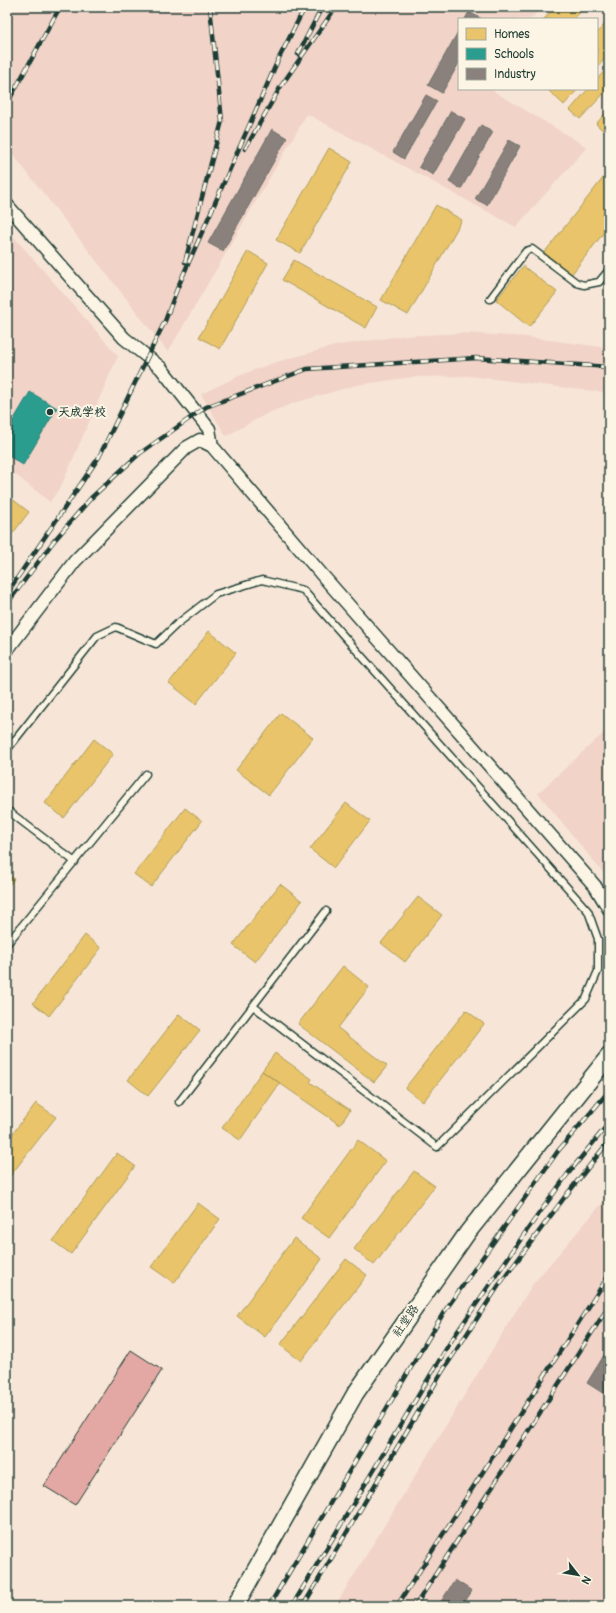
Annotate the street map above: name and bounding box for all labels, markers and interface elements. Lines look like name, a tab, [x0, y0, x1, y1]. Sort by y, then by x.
legend	[458, 18, 598, 90]
text: Homes	[494, 27, 530, 42]
text: Schools	[494, 47, 534, 62]
text: Industry	[494, 67, 536, 82]
place label: 天成学校	[58, 405, 106, 420]
marker: 天成学校	[45, 407, 55, 417]
street label: 社堂路	[390, 1302, 422, 1340]
north arrow	[558, 1555, 598, 1595]
text: N	[578, 1573, 594, 1587]

